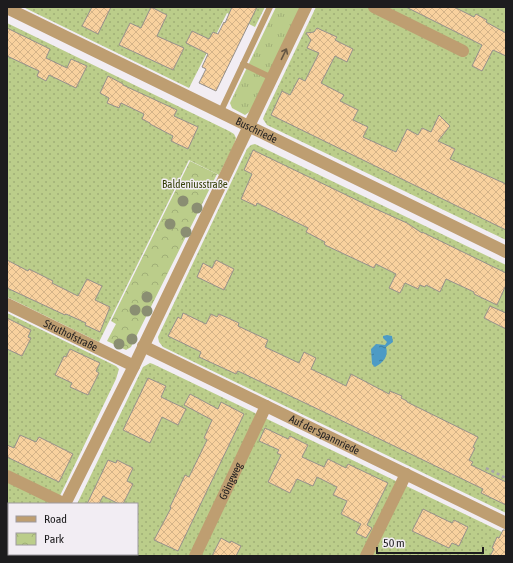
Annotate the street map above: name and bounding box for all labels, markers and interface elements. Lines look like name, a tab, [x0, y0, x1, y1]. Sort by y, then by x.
one-way arrow	[281, 48, 288, 60]
street label: Buschriede	[234, 115, 280, 145]
park label: Baldeniusstraße	[162, 178, 228, 190]
street label: Struthofstraße	[42, 317, 100, 353]
street label: Auf der Spannriede	[287, 412, 362, 457]
street label: Göingweg	[217, 460, 245, 502]
legend	[8, 503, 138, 555]
text: Road	[44, 512, 67, 526]
scale bar	[377, 529, 483, 555]
text: Park	[44, 532, 65, 546]
text: 50 m	[383, 536, 405, 550]

